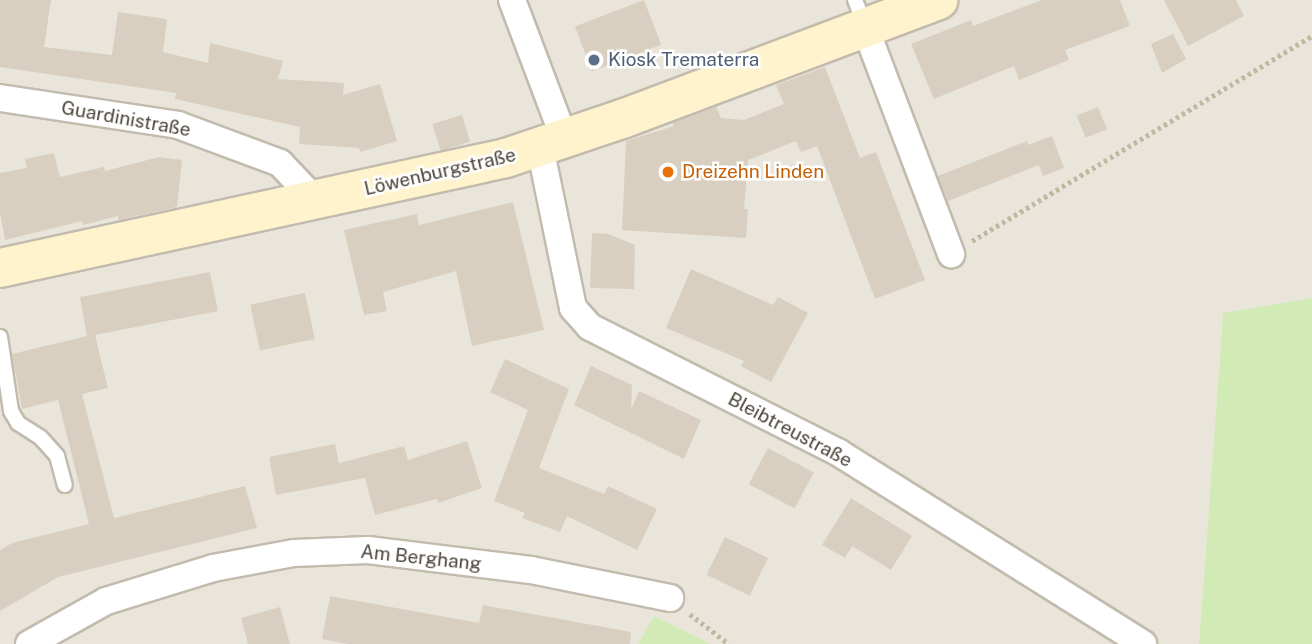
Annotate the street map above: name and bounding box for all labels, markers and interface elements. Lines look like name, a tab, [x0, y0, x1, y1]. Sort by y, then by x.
place label: Kiosk Trematerra	[608, 49, 759, 71]
marker: Kiosk Trematerra	[586, 52, 602, 68]
street label: Guardinistraße	[59, 96, 193, 142]
street label: Löwenburgstraße	[362, 143, 518, 201]
place label: Dreizehn Linden	[682, 161, 824, 183]
marker: Dreizehn Linden	[660, 164, 676, 180]
street label: Bleibtreustraße	[724, 388, 856, 472]
street label: Am Berghang	[360, 540, 482, 576]

